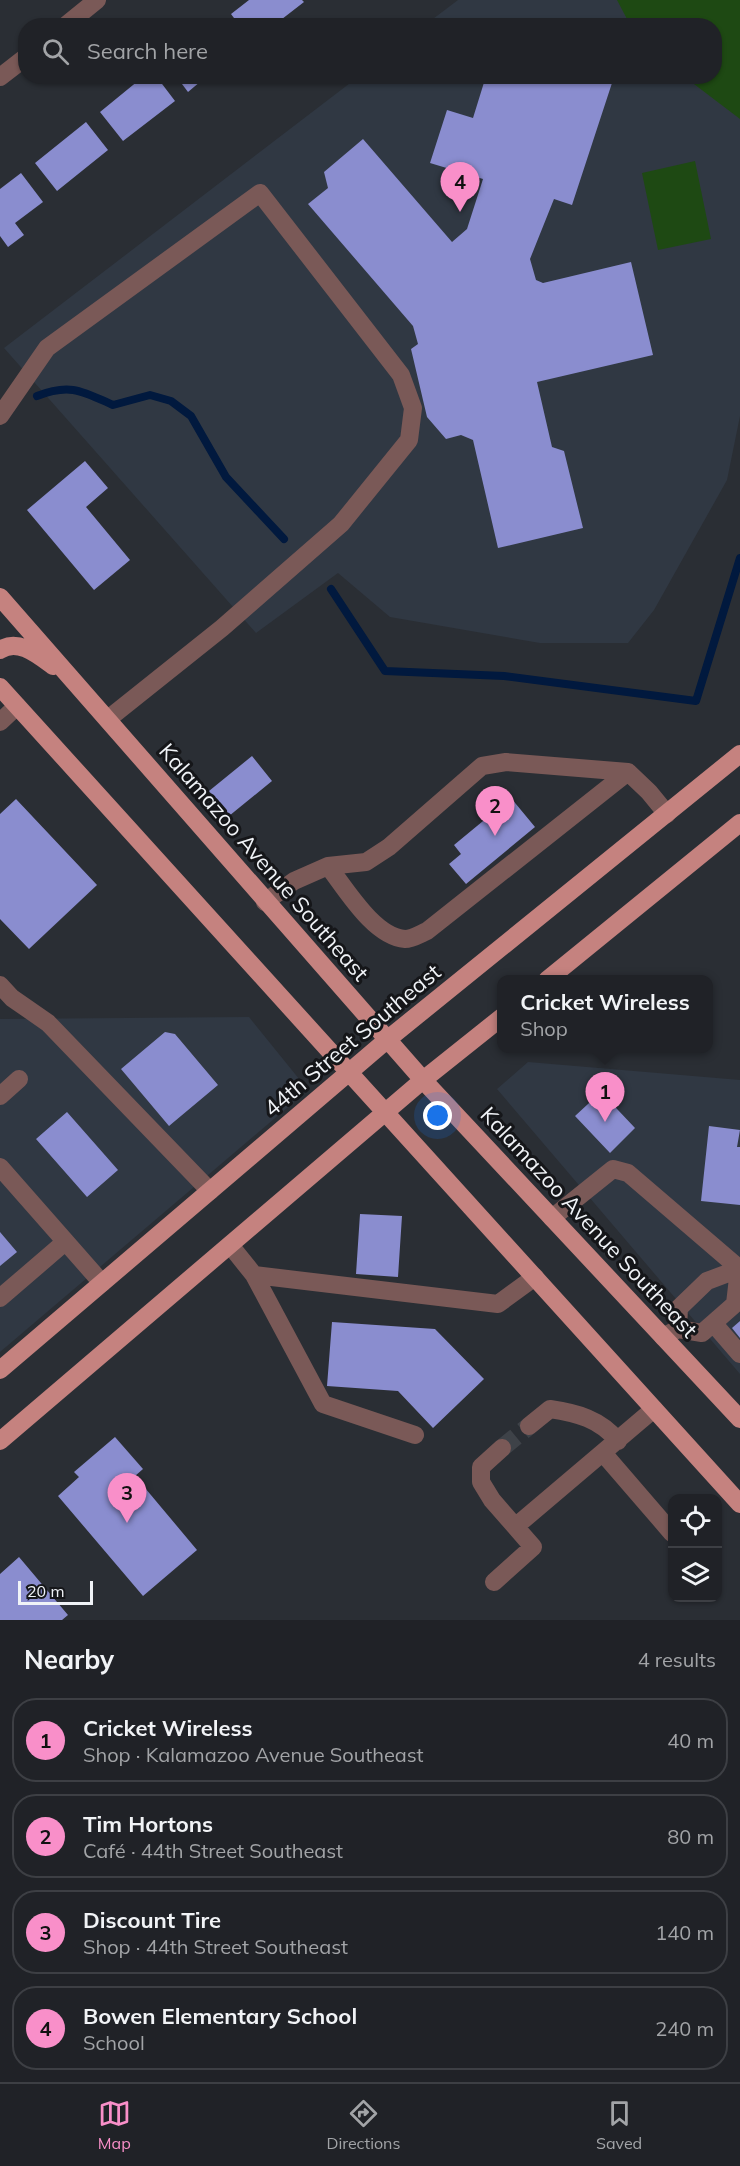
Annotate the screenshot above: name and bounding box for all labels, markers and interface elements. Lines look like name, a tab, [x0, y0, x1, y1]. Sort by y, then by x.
search box	[18, 18, 722, 84]
icon: search	[39, 35, 72, 68]
text: Search here	[87, 37, 208, 65]
pin: 4	[440, 162, 480, 212]
street label: Kalamazoo Avenue Southeast	[153, 737, 375, 987]
pin: 2	[476, 786, 514, 836]
street label: 44th Street Southeast	[258, 958, 446, 1122]
popup	[497, 975, 713, 1053]
text: Cricket Wireless	[520, 988, 690, 1016]
text: Shop	[520, 1016, 568, 1041]
pin: 1	[586, 1072, 624, 1122]
your location	[423, 1101, 452, 1130]
street label: Kalamazoo Avenue Southeast	[474, 1101, 704, 1344]
pin: 3	[108, 1474, 146, 1523]
map controls	[668, 1494, 722, 1602]
button: locate	[668, 1494, 722, 1548]
button: layers	[668, 1548, 722, 1602]
scale bar	[18, 1578, 93, 1606]
text: 20 m	[27, 1581, 64, 1601]
text: Nearby	[24, 1643, 114, 1676]
text: 4 results	[638, 1647, 716, 1672]
text: Cricket Wireless	[83, 1714, 253, 1742]
text: 1	[40, 1728, 52, 1753]
text: 40 m	[667, 1728, 714, 1753]
text: Shop · Kalamazoo Avenue Southeast	[83, 1742, 424, 1767]
text: Tim Hortons	[83, 1810, 213, 1838]
text: 2	[40, 1824, 52, 1849]
text: 80 m	[667, 1824, 714, 1849]
text: Café · 44th Street Southeast	[83, 1838, 343, 1863]
text: Discount Tire	[83, 1906, 221, 1934]
text: 3	[40, 1920, 52, 1945]
text: 140 m	[655, 1920, 714, 1945]
text: Shop · 44th Street Southeast	[83, 1934, 348, 1959]
text: Bowen Elementary School	[83, 2002, 357, 2030]
text: 4	[40, 2016, 52, 2041]
text: 240 m	[655, 2016, 714, 2041]
text: School	[83, 2030, 145, 2055]
tab: Map	[98, 2097, 131, 2153]
tab: Directions	[326, 2097, 400, 2153]
tab: Saved	[596, 2097, 642, 2153]

